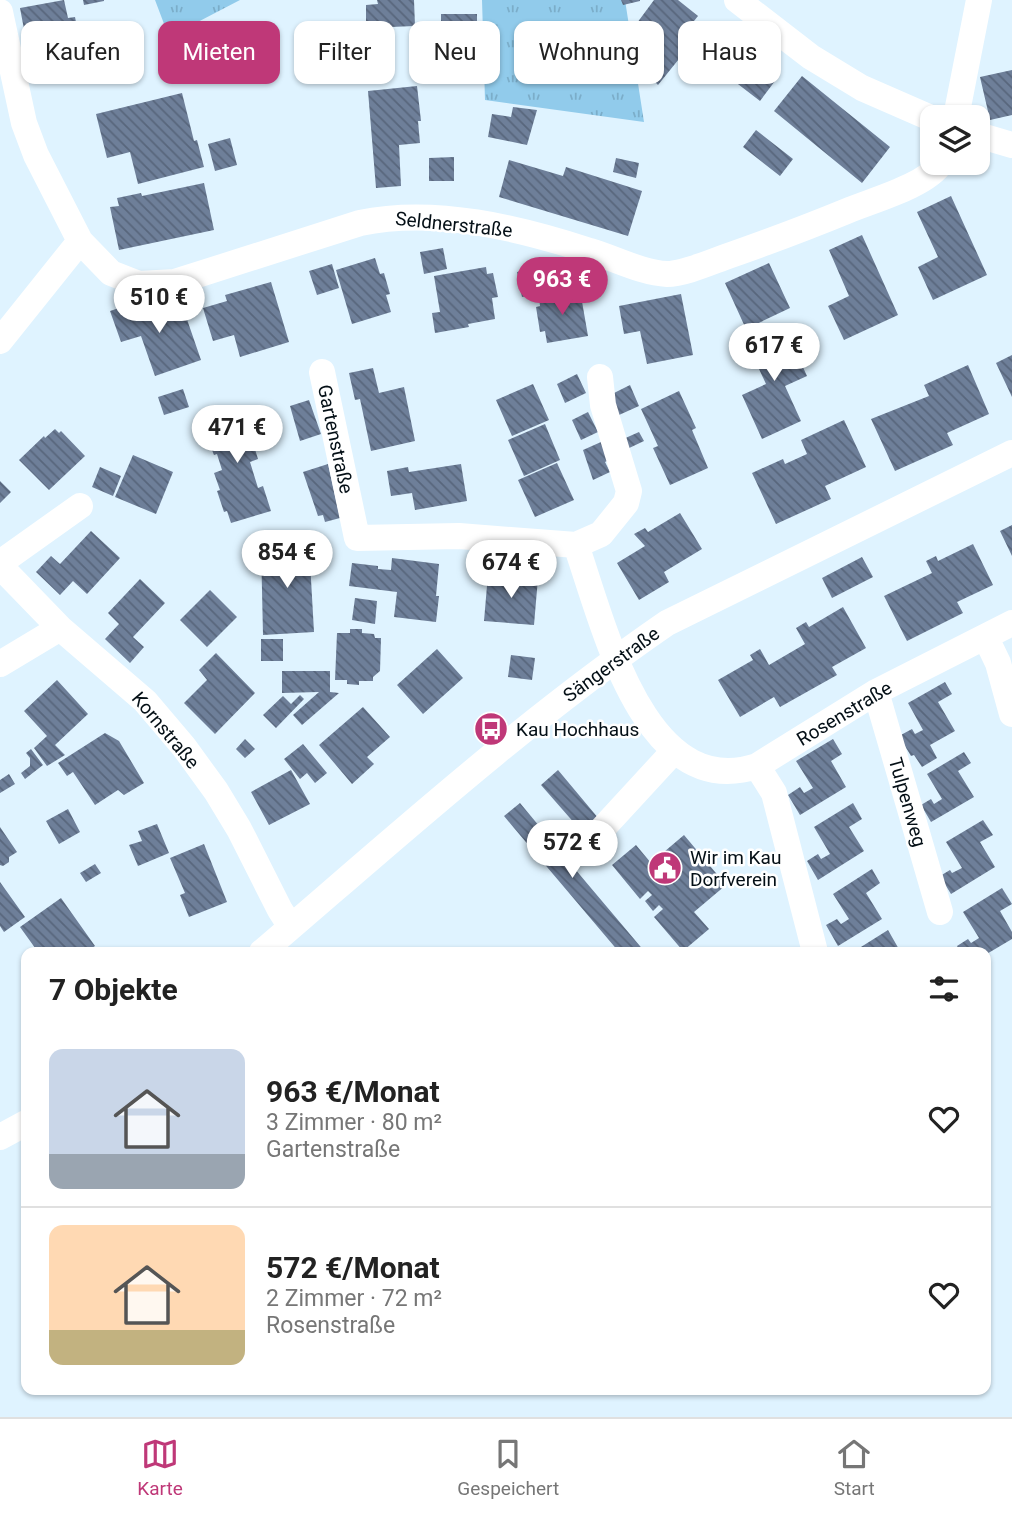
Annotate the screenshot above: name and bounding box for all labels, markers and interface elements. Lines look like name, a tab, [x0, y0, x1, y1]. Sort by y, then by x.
chip: Kaufen	[21, 21, 144, 84]
chip: Mieten	[158, 21, 280, 84]
chip: Filter	[294, 21, 395, 84]
chip: Neu	[409, 21, 500, 84]
chip: Wohnung	[514, 21, 664, 84]
chip: Haus	[678, 21, 781, 84]
map controls	[920, 105, 990, 175]
button: layers	[920, 105, 990, 175]
street label: Seldnerstraße	[394, 207, 514, 242]
pin: 963 €	[513, 258, 611, 317]
text: 963 €	[533, 266, 591, 293]
pin: 510 €	[110, 276, 208, 335]
text: 510 €	[130, 284, 188, 311]
pin: 617 €	[725, 324, 823, 383]
text: 617 €	[745, 332, 803, 359]
street label: Gartenstraße	[313, 383, 358, 496]
pin: 471 €	[188, 406, 286, 465]
text: 471 €	[208, 414, 266, 441]
pin: 854 €	[238, 530, 336, 590]
text: 854 €	[258, 539, 316, 566]
pin: 674 €	[462, 540, 560, 600]
text: 674 €	[482, 549, 540, 576]
street label: Sängerstraße	[559, 622, 664, 707]
street label: Rosenstraße	[793, 676, 896, 751]
street label: Kornstraße	[127, 687, 204, 773]
bus stop icon: Kau Hochhaus	[472, 710, 510, 748]
place label: Kau Hochhaus	[516, 718, 639, 741]
street label: Tulpenweg	[884, 755, 931, 849]
pin: 572 €	[523, 820, 621, 880]
text: 572 €	[543, 829, 601, 856]
place label: Wir im Kau Dorfverein	[690, 846, 781, 891]
public building icon: Wir im Kau Dorfverein	[646, 849, 684, 887]
icon: filters	[925, 970, 963, 1008]
text: 7 Objekte	[49, 972, 178, 1007]
text: 963 €/Monat	[266, 1074, 440, 1109]
icon: home	[105, 1077, 189, 1161]
icon: heart	[925, 1100, 963, 1138]
text: 3 Zimmer · 80 m²	[266, 1109, 442, 1136]
text: Gartenstraße	[266, 1136, 400, 1163]
text: 572 €/Monat	[266, 1250, 440, 1285]
icon: home	[105, 1253, 189, 1337]
icon: heart	[925, 1276, 963, 1314]
text: 2 Zimmer · 72 m²	[266, 1285, 442, 1312]
text: Rosenstraße	[266, 1312, 395, 1339]
tab: Karte	[137, 1435, 183, 1500]
tab: Gespeichert	[457, 1435, 559, 1500]
tab: Start	[834, 1435, 875, 1500]

